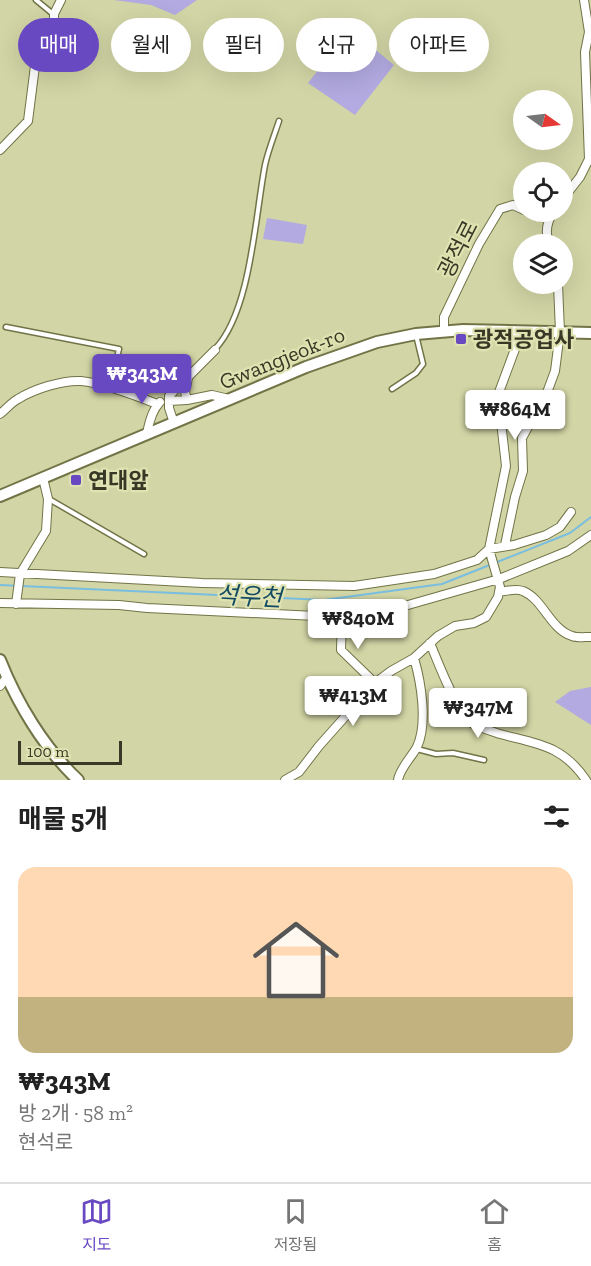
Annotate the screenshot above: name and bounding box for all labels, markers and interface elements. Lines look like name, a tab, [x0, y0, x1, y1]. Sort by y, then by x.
chip: 매매	[18, 18, 99, 72]
chip: 월세	[111, 18, 191, 72]
chip: 필터	[203, 18, 284, 72]
chip: 신규	[296, 18, 377, 72]
chip: 아파트	[389, 18, 489, 72]
north arrow	[513, 90, 573, 150]
map controls	[513, 90, 573, 294]
button: locate	[513, 162, 573, 222]
street label: 광적로	[432, 216, 484, 282]
button: layers	[513, 234, 573, 294]
street label: Gwangjeok-ro	[215, 321, 349, 395]
place label: 광적공업사	[473, 326, 574, 353]
marker: 광적공업사	[454, 332, 468, 346]
pin: ₩343M	[100, 354, 184, 405]
text: ₩343M	[106, 361, 178, 385]
pin: ₩864M	[473, 390, 557, 441]
text: ₩864M	[479, 397, 551, 421]
place label: 연대앞	[88, 467, 149, 494]
marker: 연대앞	[69, 473, 83, 487]
water label: 석우천	[215, 580, 286, 612]
pin: ₩840M	[316, 599, 400, 650]
text: ₩840M	[322, 606, 394, 630]
pin: ₩413M	[311, 676, 395, 727]
text: ₩413M	[319, 683, 387, 707]
pin: ₩347M	[436, 688, 520, 739]
text: ₩347M	[443, 695, 513, 719]
scale bar	[18, 738, 122, 766]
text: 100 m	[27, 742, 69, 761]
icon: filters	[540, 800, 573, 833]
text: 매물 5개	[18, 803, 108, 835]
icon: home	[242, 906, 350, 1014]
text: ₩343M	[18, 1065, 111, 1097]
text: 방 2개 · 58 m²	[18, 1101, 133, 1125]
text: 현석로	[18, 1130, 73, 1154]
tab: 지도	[80, 1195, 113, 1255]
tab: 저장됨	[273, 1195, 318, 1255]
tab: 홈	[478, 1195, 511, 1255]

